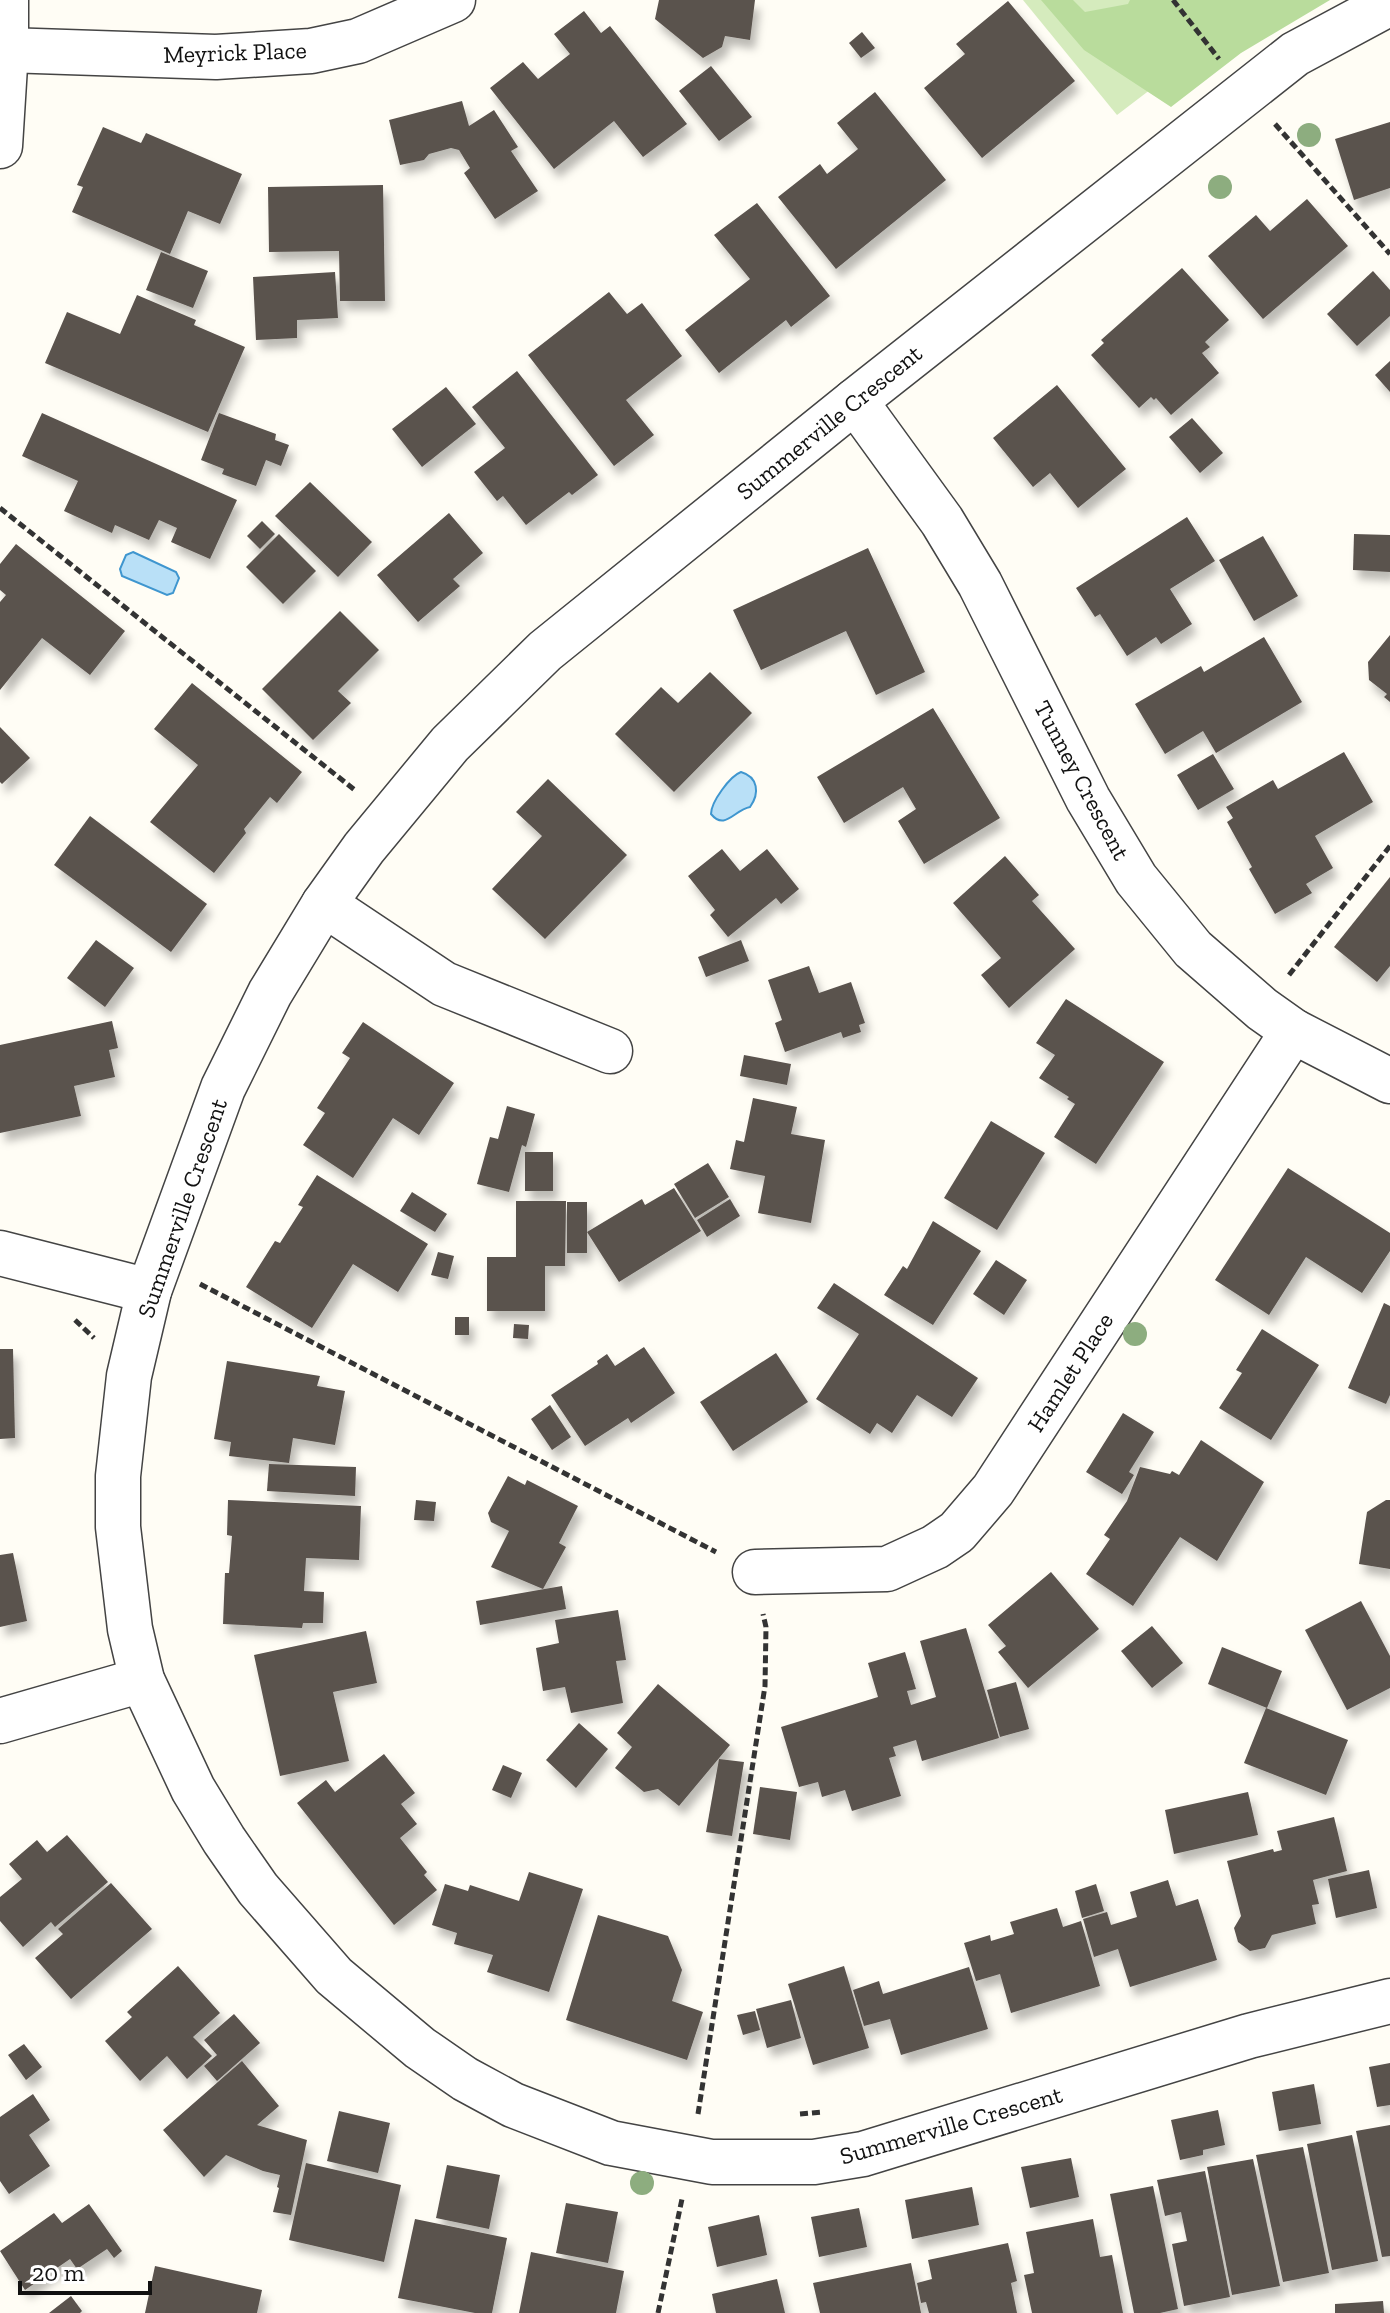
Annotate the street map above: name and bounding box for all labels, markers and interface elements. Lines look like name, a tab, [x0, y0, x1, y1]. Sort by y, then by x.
street label: Meyrick Place	[163, 35, 307, 69]
street label: Summerville Crescent	[731, 338, 928, 506]
street label: Tunney Crescent	[1028, 695, 1136, 865]
street label: Summerville Crescent	[131, 1095, 233, 1321]
street label: Hamlet Place	[1021, 1307, 1119, 1437]
street label: Summerville Crescent	[837, 2079, 1066, 2171]
scale bar	[20, 2245, 150, 2295]
text: 20 m	[32, 2258, 85, 2287]

